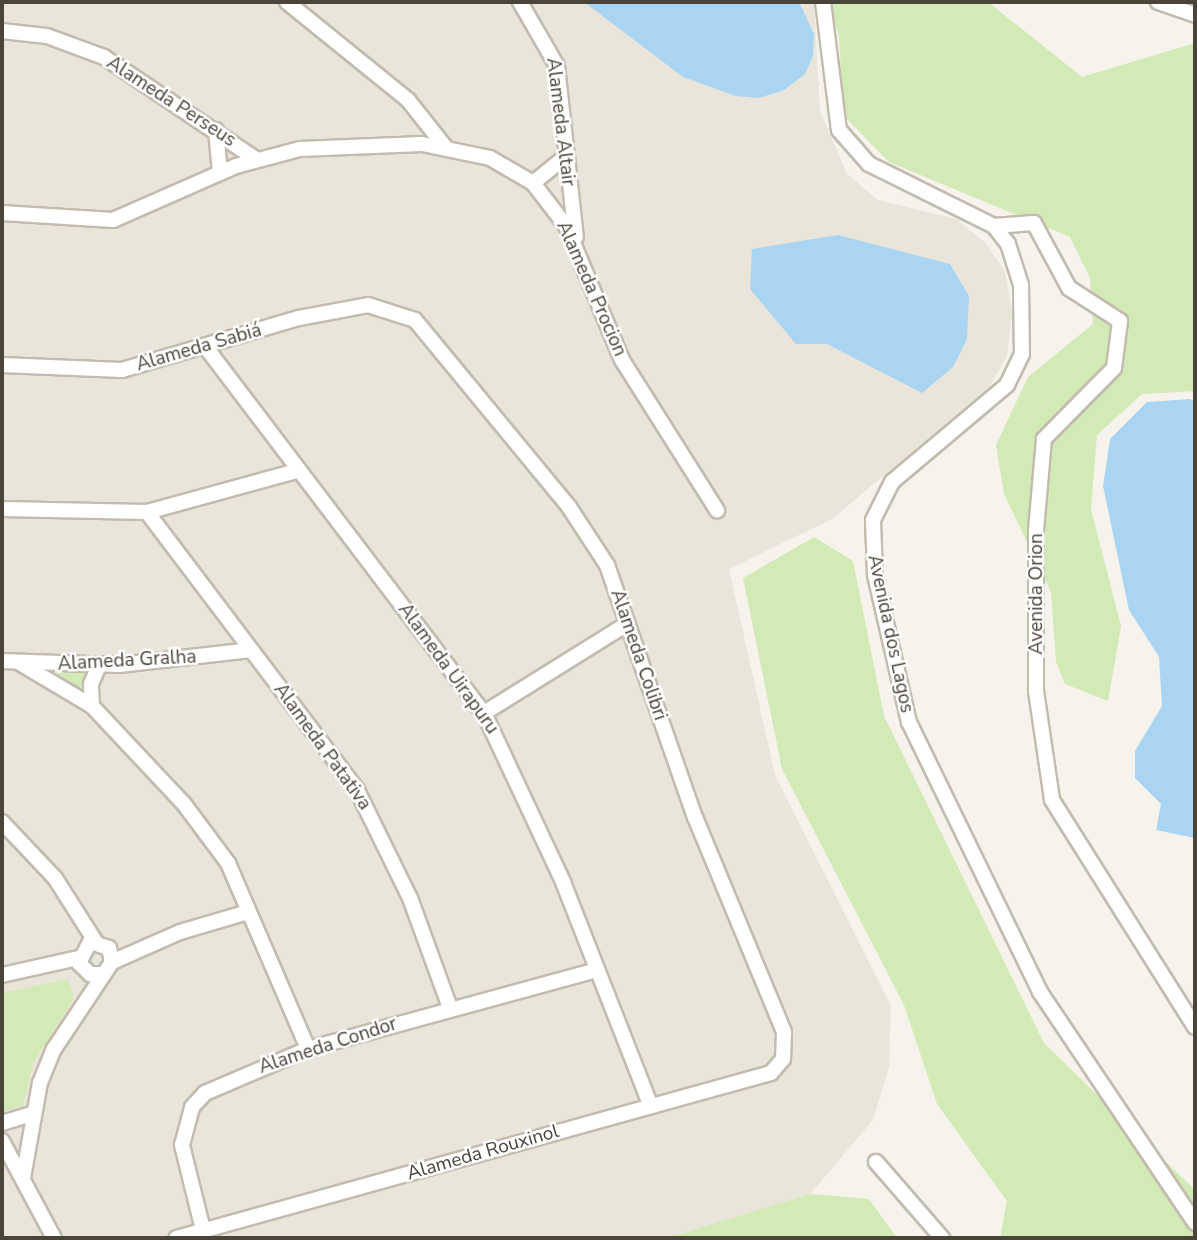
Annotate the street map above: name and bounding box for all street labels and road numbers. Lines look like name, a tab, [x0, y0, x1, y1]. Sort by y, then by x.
street label: Alameda Perseus	[102, 52, 240, 152]
street label: Alameda Altair	[541, 56, 579, 188]
street label: Alameda Procion	[551, 218, 631, 360]
street label: Alameda Sabiá	[134, 319, 264, 377]
street label: Avenida Orion	[1026, 533, 1048, 655]
street label: Avenida dos Lagos	[862, 553, 918, 715]
street label: Alameda Colibri	[605, 587, 671, 723]
street label: Alameda Uirapuru	[393, 599, 503, 739]
street label: Alameda Gralha	[57, 646, 197, 676]
street label: Alameda Patativa	[268, 679, 376, 815]
street label: Alameda Condor	[256, 1013, 400, 1079]
street label: Alameda Rouxinol	[404, 1120, 562, 1186]

